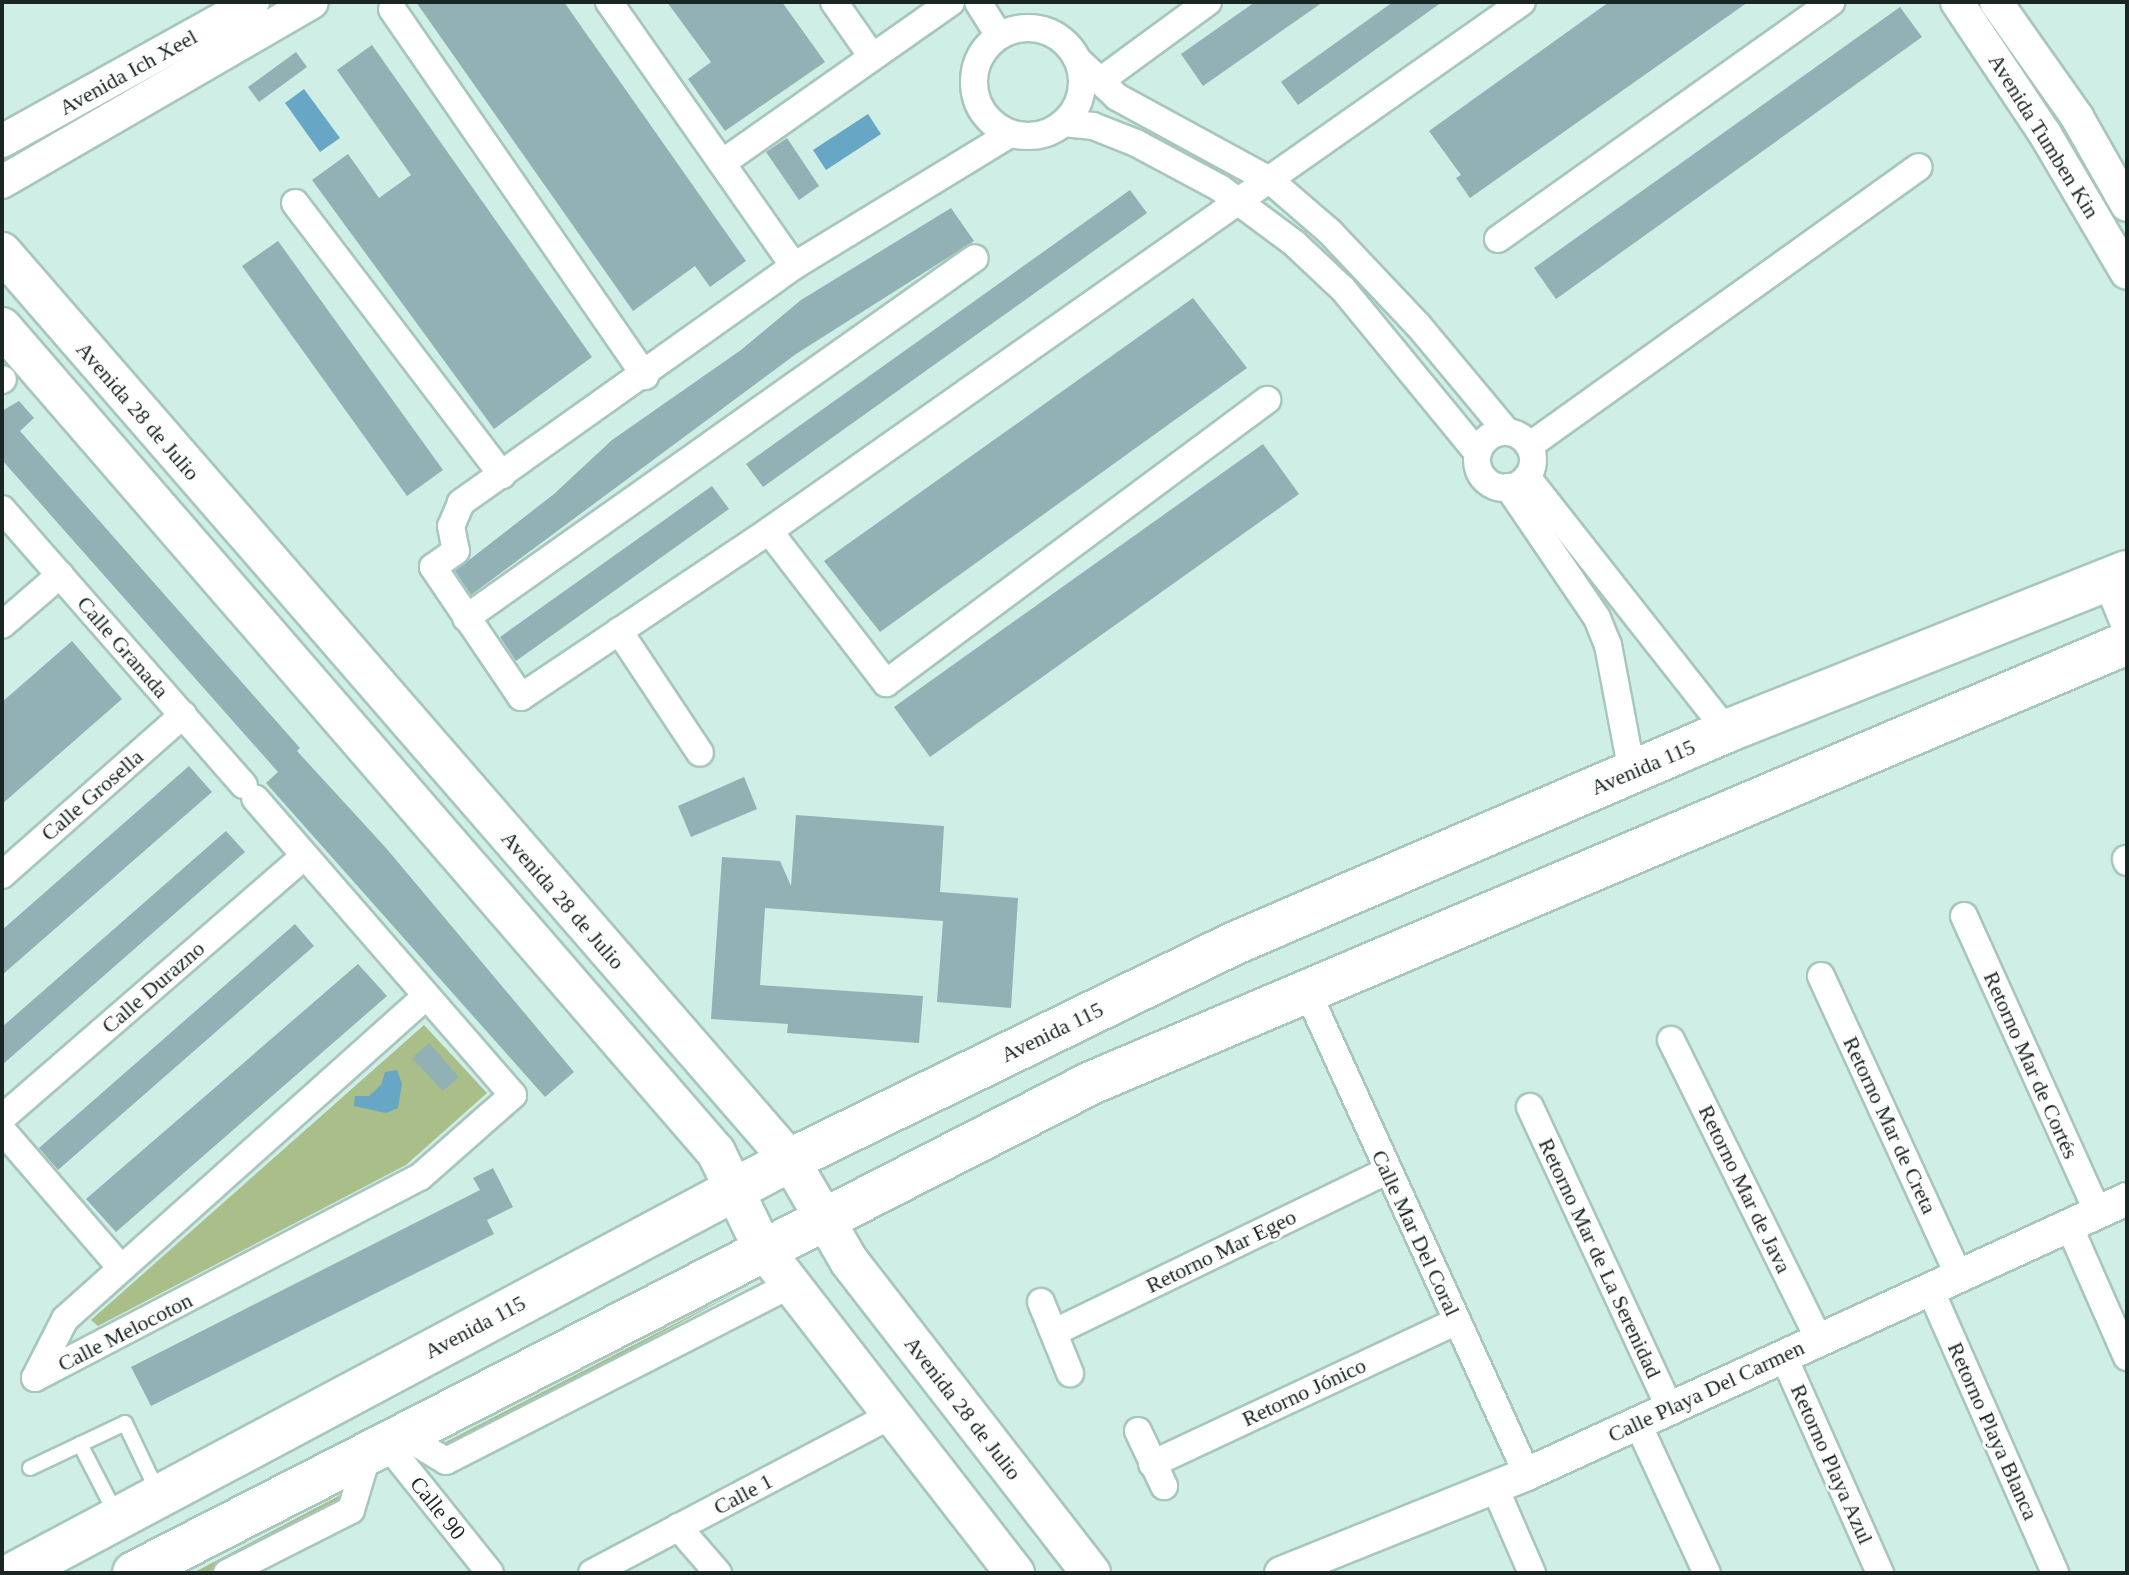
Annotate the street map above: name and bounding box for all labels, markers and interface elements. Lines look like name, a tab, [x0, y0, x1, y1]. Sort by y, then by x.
street label: Avenida Ich Xeel	[54, 23, 202, 121]
street label: Avenida Tumben Kin	[1983, 49, 2105, 223]
street label: Avenida 28 de Julio	[71, 336, 205, 486]
street label: Calle Granada	[72, 591, 174, 703]
street label: Avenida 115	[1587, 733, 1699, 801]
street label: Calle Grosella	[36, 744, 148, 846]
street label: Avenida 28 de Julio	[496, 825, 630, 975]
street label: Calle Durazno	[96, 935, 210, 1039]
street label: Retorno Mar de Cortés	[1978, 967, 2084, 1163]
street label: Avenida 115	[997, 996, 1107, 1068]
street label: Retorno Mar de Creta	[1837, 1032, 1943, 1218]
street label: Retorno Mar de Java	[1693, 1101, 1797, 1277]
street label: Retorno Mar de La Serenidad	[1533, 1134, 1667, 1382]
street label: Calle Mar Del Coral	[1366, 1146, 1466, 1320]
street label: Retorno Mar Egeo	[1142, 1203, 1300, 1299]
street label: Calle Melocoton	[53, 1287, 197, 1377]
street label: Avenida 115	[420, 1289, 530, 1365]
street label: Avenida 28 de Julio	[899, 1331, 1027, 1485]
street label: Calle Playa Del Carmen	[1604, 1334, 1808, 1448]
street label: Retorno Playa Blanca	[1942, 1338, 2044, 1524]
street label: Retorno Jónico	[1238, 1352, 1370, 1432]
street label: Retorno Playa Azul	[1785, 1379, 1879, 1549]
street label: Calle 1	[709, 1468, 777, 1520]
street label: Calle 90	[404, 1471, 472, 1545]

